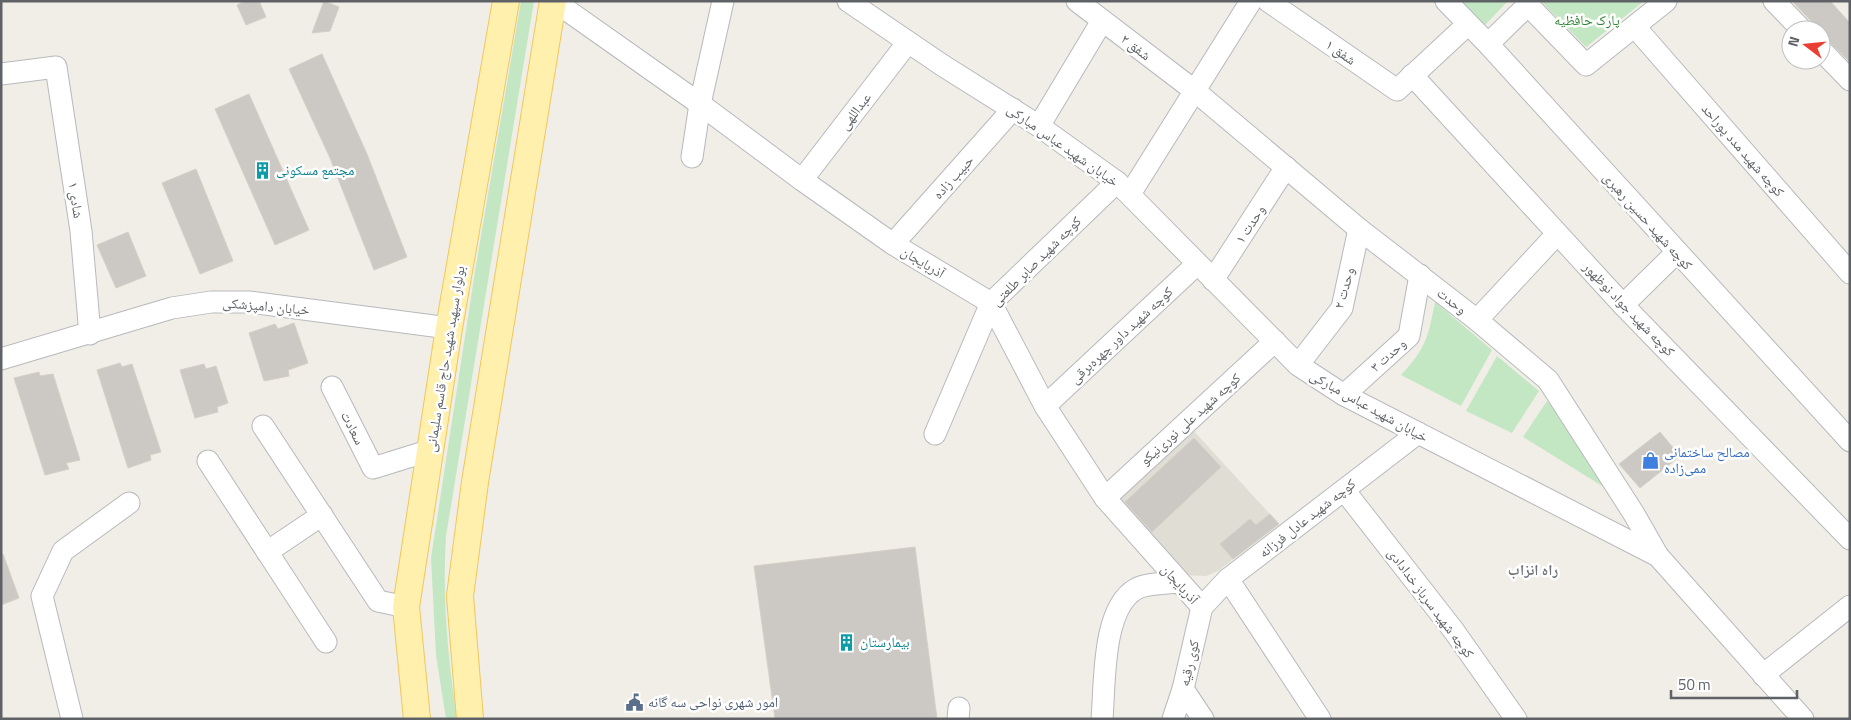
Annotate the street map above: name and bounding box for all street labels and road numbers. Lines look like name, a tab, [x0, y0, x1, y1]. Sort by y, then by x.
street label: شفق ۲	[1117, 28, 1156, 65]
street label: شفق ۱	[1322, 34, 1361, 70]
street label: عبداللهی	[833, 87, 876, 134]
street label: خیابان شهید عباس مبارکی	[1003, 98, 1124, 191]
street label: کوچه شهید مدد پوراحد	[1697, 98, 1790, 201]
street label: حبیب زاده	[927, 150, 978, 203]
street label: کوچه شهید حسین رهبری	[1599, 167, 1698, 274]
street label: شادی ۱	[63, 180, 90, 220]
street label: وحدت ۱	[1229, 200, 1270, 247]
street label: کوچه شهید صابر طلعتی	[986, 211, 1086, 311]
street label: آذربایجان	[897, 240, 950, 283]
street label: کوچه شهید جواد نوظهور	[1578, 256, 1680, 361]
street label: بولوار سپهبد شهید حاج قاسم سلیمانی	[419, 264, 470, 454]
street label: وحدت ۲	[1328, 265, 1359, 311]
street label: کوچه شهید داور چهره‌برقی	[1064, 281, 1177, 388]
street label: وحدت	[1433, 282, 1472, 319]
street label: خیابان دامپزشکی	[221, 291, 311, 320]
street label: وحدت ۳	[1365, 333, 1410, 377]
street label: خیابان شهید عباس مبارکی	[1306, 364, 1432, 447]
street label: کوچه شهید علی نوری‌نیکو	[1135, 367, 1245, 470]
street label: سعادت	[336, 407, 371, 448]
street label: کوچه شهید عادل فرزانه	[1254, 473, 1360, 562]
street label: کوچه شهید سرباز خدادادی	[1383, 543, 1480, 662]
street label: آذربایجان	[1157, 559, 1204, 609]
street label: کوی رقیه	[1173, 638, 1204, 688]

